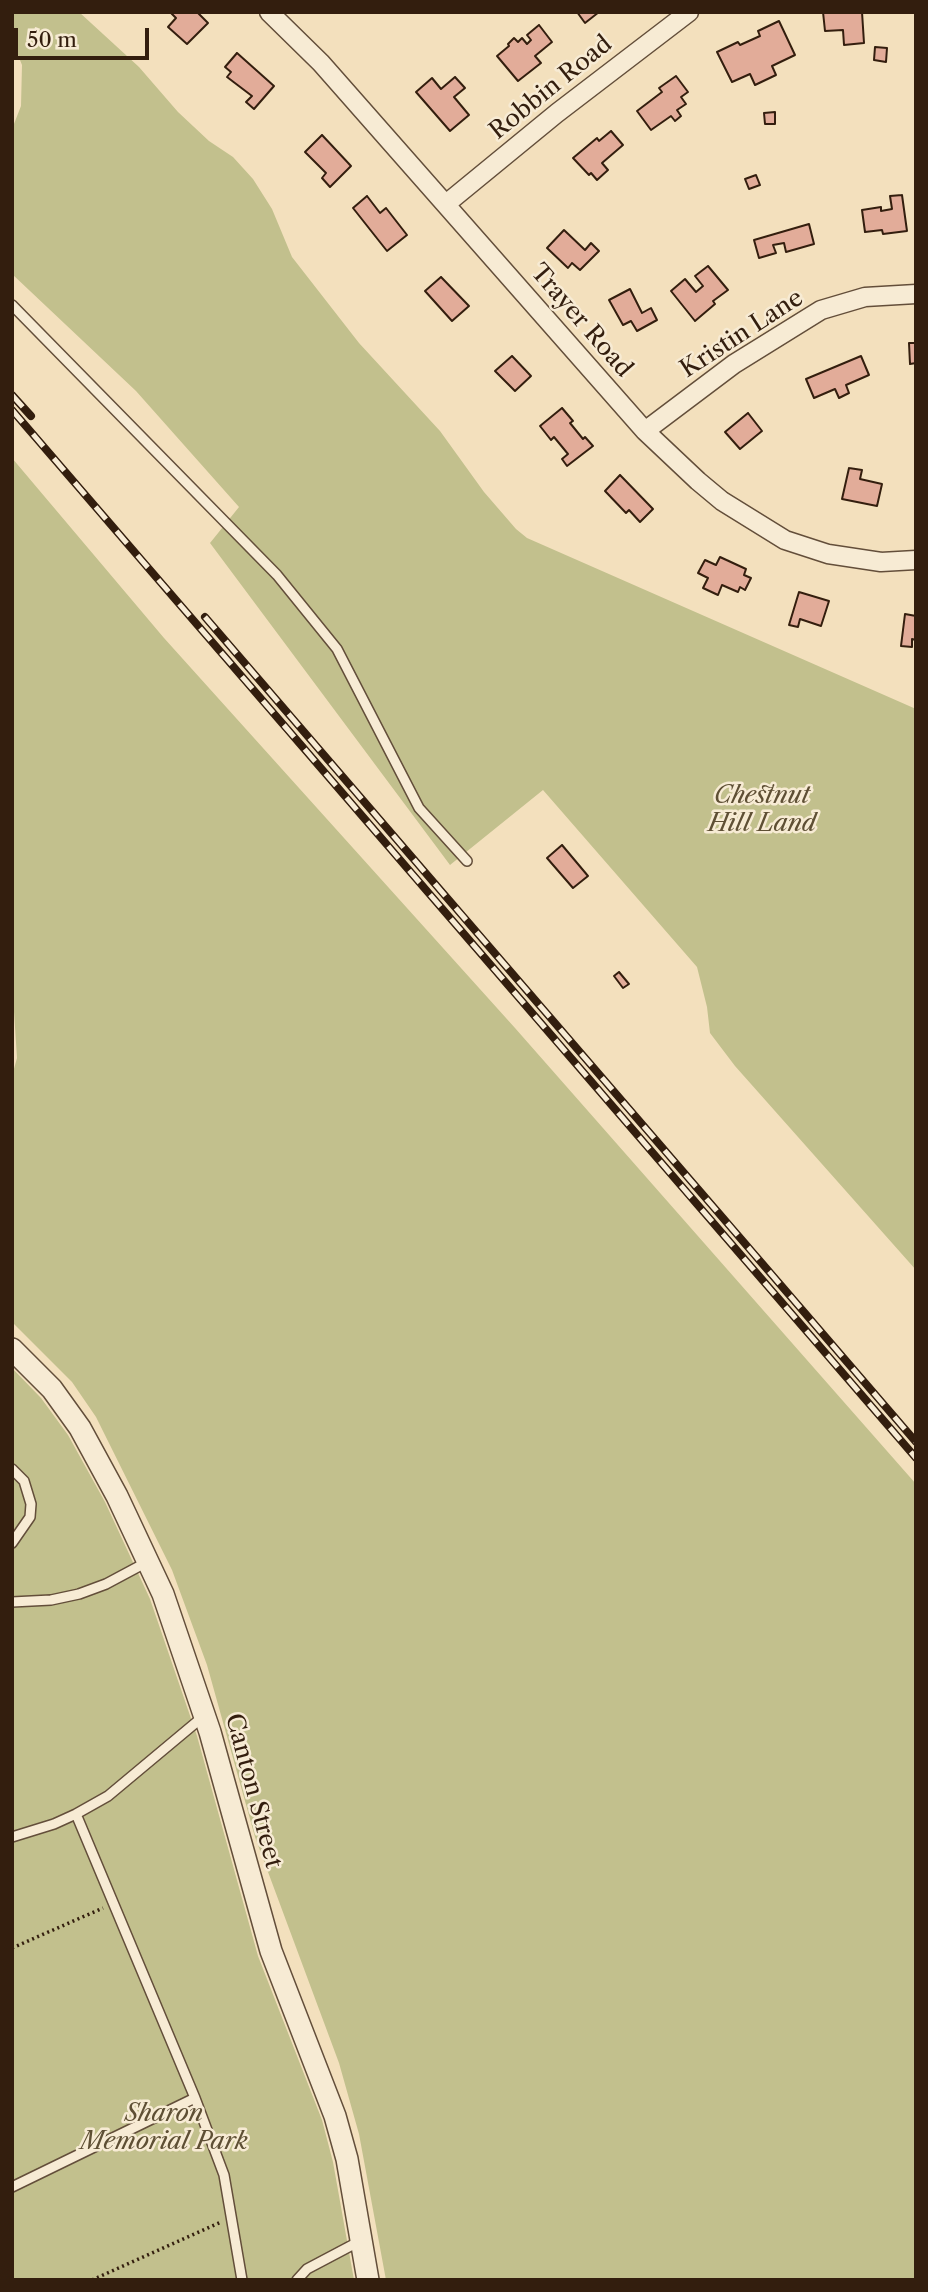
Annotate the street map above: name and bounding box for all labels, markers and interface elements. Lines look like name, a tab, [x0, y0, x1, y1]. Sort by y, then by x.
scale bar	[18, 14, 152, 58]
text: 50 m	[27, 27, 77, 52]
street label: Robbin Road	[484, 30, 618, 146]
street label: Trayer Road	[524, 259, 638, 383]
street label: Kristin Lane	[675, 284, 809, 384]
park label: Chestnut Hill Land	[708, 782, 816, 838]
street label: Canton Street	[219, 1711, 287, 1871]
park label: Sharon Memorial Park	[80, 2100, 248, 2156]

